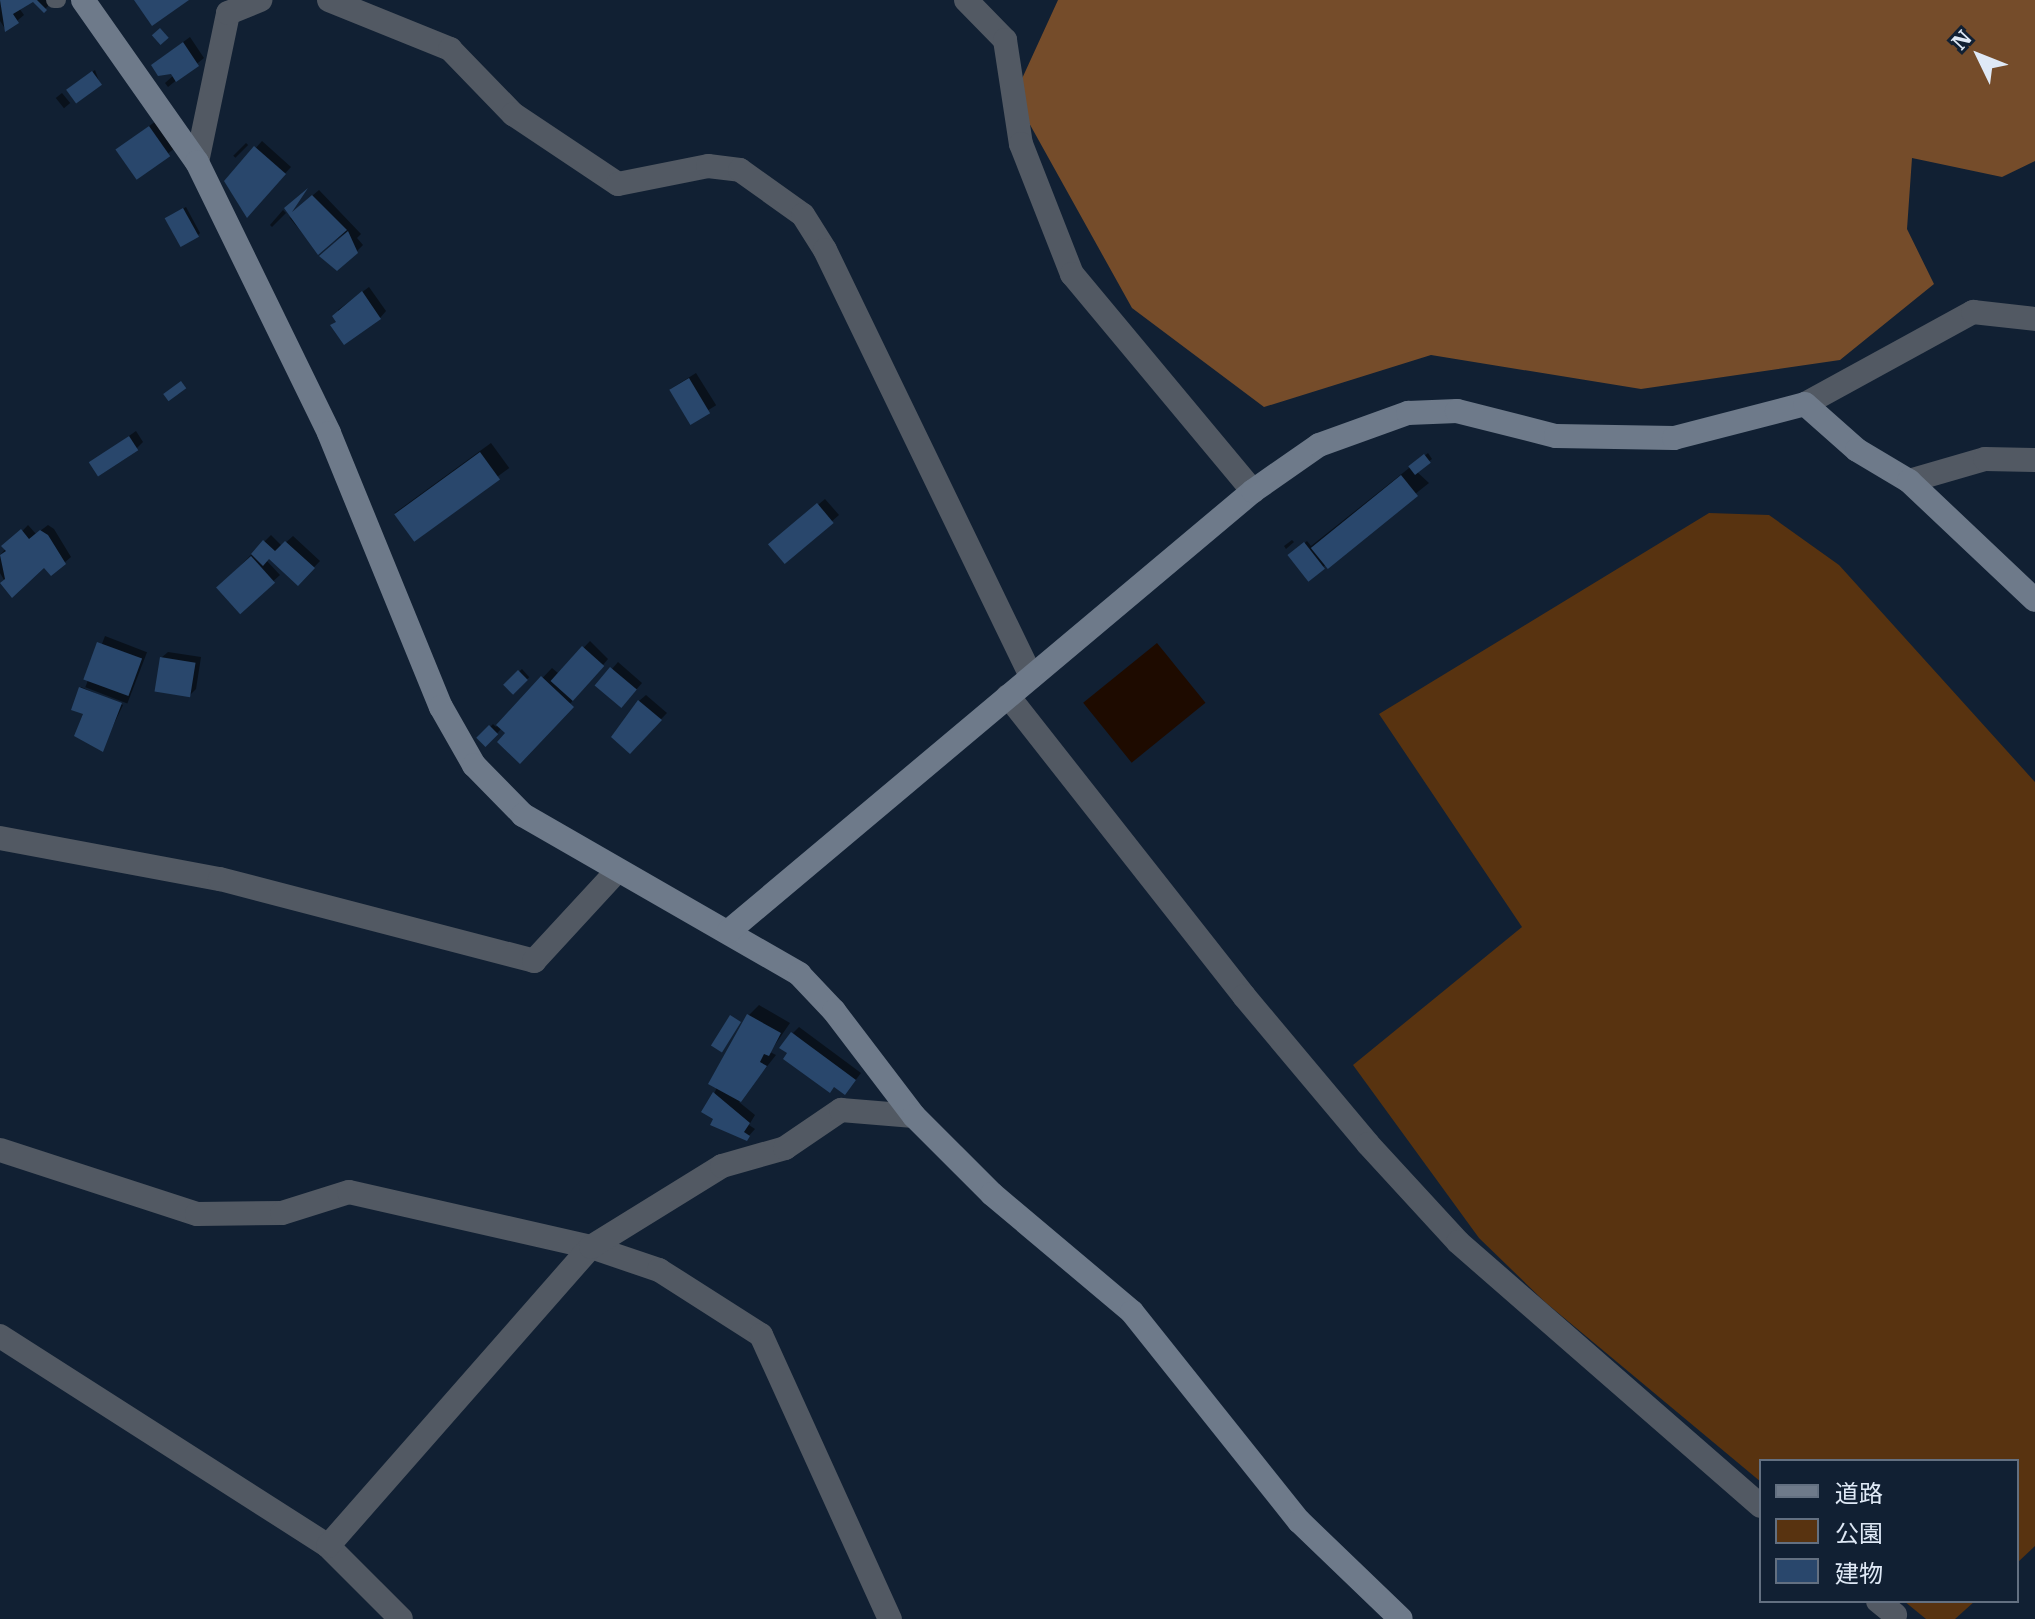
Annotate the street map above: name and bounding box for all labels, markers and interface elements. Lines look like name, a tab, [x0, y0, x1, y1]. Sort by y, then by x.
north arrow	[1939, 16, 2019, 96]
text: N	[1945, 23, 1978, 56]
legend	[1759, 1459, 2019, 1603]
text: 道路	[1835, 1477, 1883, 1509]
text: 公園	[1835, 1517, 1883, 1549]
text: 建物	[1835, 1557, 1883, 1589]

